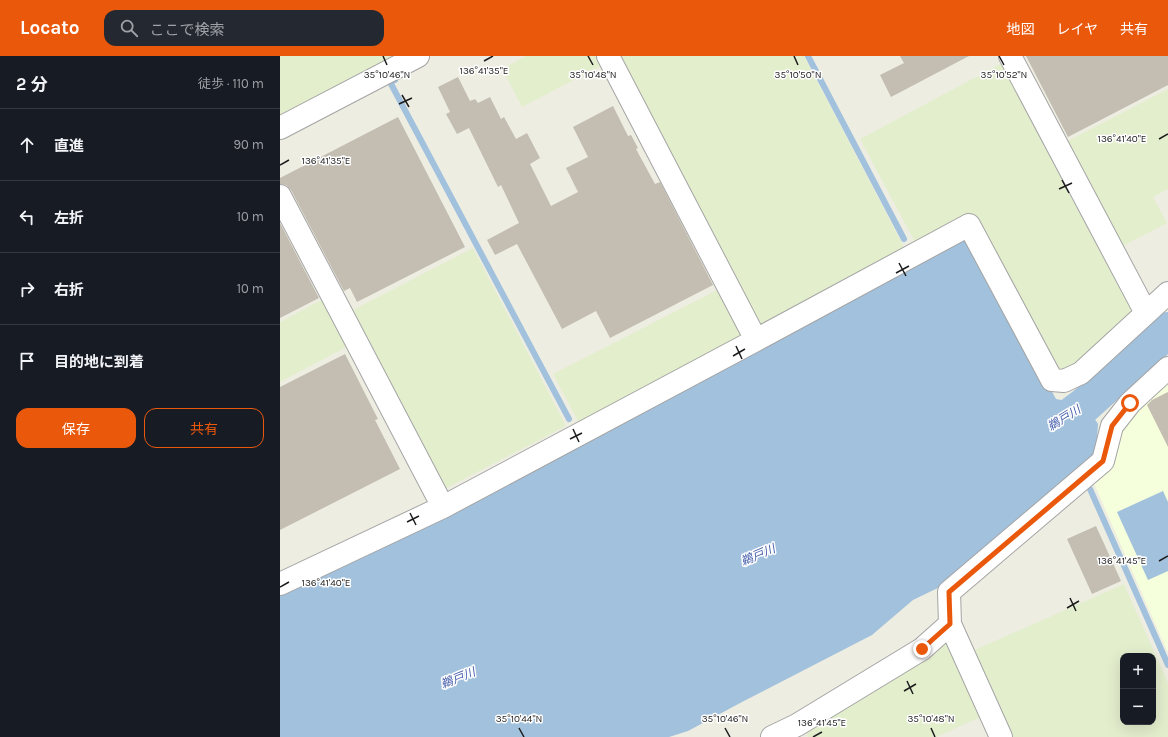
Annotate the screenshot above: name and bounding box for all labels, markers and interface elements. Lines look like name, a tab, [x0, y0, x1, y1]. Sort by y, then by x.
search box	[104, 10, 384, 46]
text: Locato	[20, 17, 80, 39]
icon: search	[118, 17, 140, 39]
text: ここで検索	[150, 21, 225, 39]
text: 地図	[1006, 21, 1034, 38]
text: レイヤ	[1056, 21, 1098, 38]
text: 共有	[1120, 21, 1148, 38]
text: 136°41'35"E	[460, 65, 508, 77]
text: 35°10'46"N	[364, 69, 410, 81]
text: 35°10'48"N	[569, 69, 617, 81]
text: 35°10'50"N	[774, 69, 822, 81]
text: 35°10'52"N	[981, 69, 1027, 81]
text: 2 分	[16, 74, 48, 94]
text: 徒歩 · 110 m	[198, 76, 264, 91]
text: 136°41'40"E	[1098, 133, 1146, 145]
icon: ahead	[16, 134, 38, 156]
text: 直進	[54, 137, 84, 155]
text: 90 m	[233, 137, 264, 152]
text: 136°41'35"E	[302, 155, 350, 167]
icon: left	[16, 206, 38, 228]
text: 左折	[54, 209, 84, 227]
text: 10 m	[237, 209, 264, 224]
icon: right	[16, 278, 38, 300]
text: 右折	[54, 281, 84, 299]
text: 10 m	[237, 281, 264, 296]
icon: arrive	[16, 350, 38, 372]
text: 目的地に到着	[54, 353, 144, 371]
route start	[1121, 394, 1139, 412]
water label: 鵜戸川	[1045, 401, 1085, 433]
button: 保存	[16, 408, 136, 448]
button: 共有	[144, 408, 264, 448]
water label: 鵜戸川	[739, 541, 779, 568]
text: 136°41'45"E	[1098, 555, 1146, 567]
text: 136°41'40"E	[302, 577, 350, 589]
route end	[913, 640, 931, 658]
map controls	[1120, 653, 1156, 725]
button: +	[1120, 653, 1156, 689]
water label: 鵜戸川	[439, 664, 479, 691]
button: −	[1120, 689, 1156, 725]
text: 35°10'44"N	[496, 713, 542, 725]
text: 35°10'46"N	[702, 713, 748, 725]
text: 35°10'48"N	[907, 713, 955, 725]
text: 136°41'45"E	[798, 717, 846, 729]

